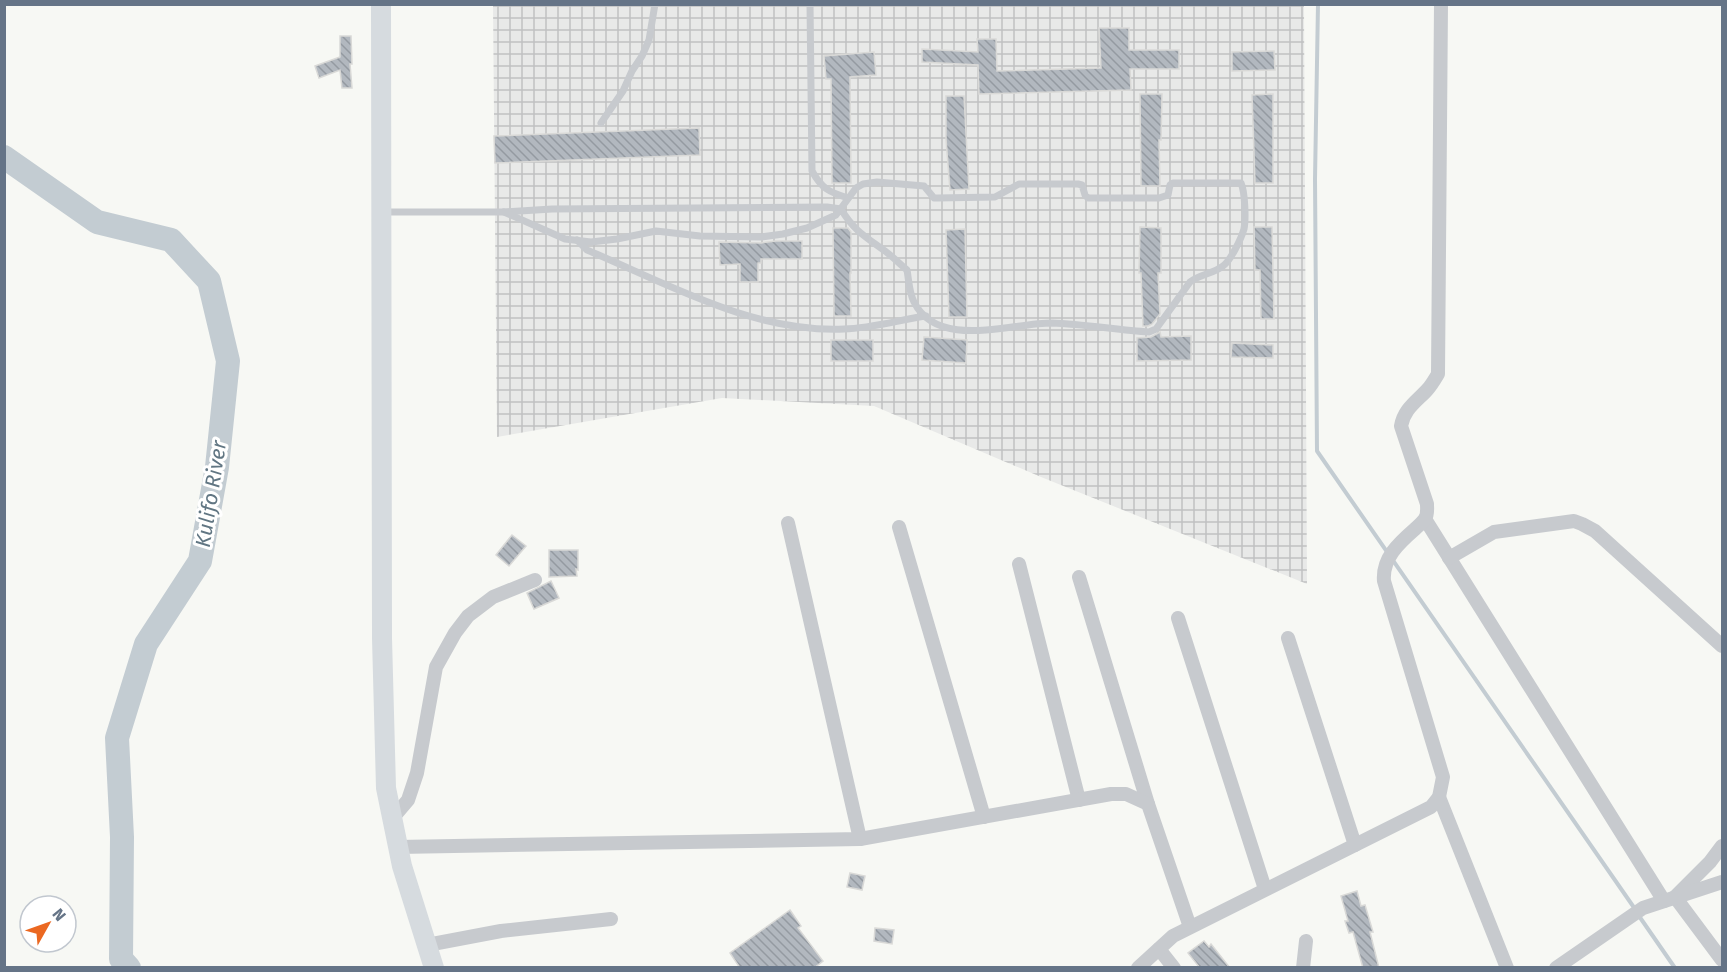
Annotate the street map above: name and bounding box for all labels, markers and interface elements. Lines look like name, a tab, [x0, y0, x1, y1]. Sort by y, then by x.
water label: Kulifo River	[190, 438, 232, 549]
north arrow	[18, 894, 78, 954]
text: N	[48, 905, 70, 925]

